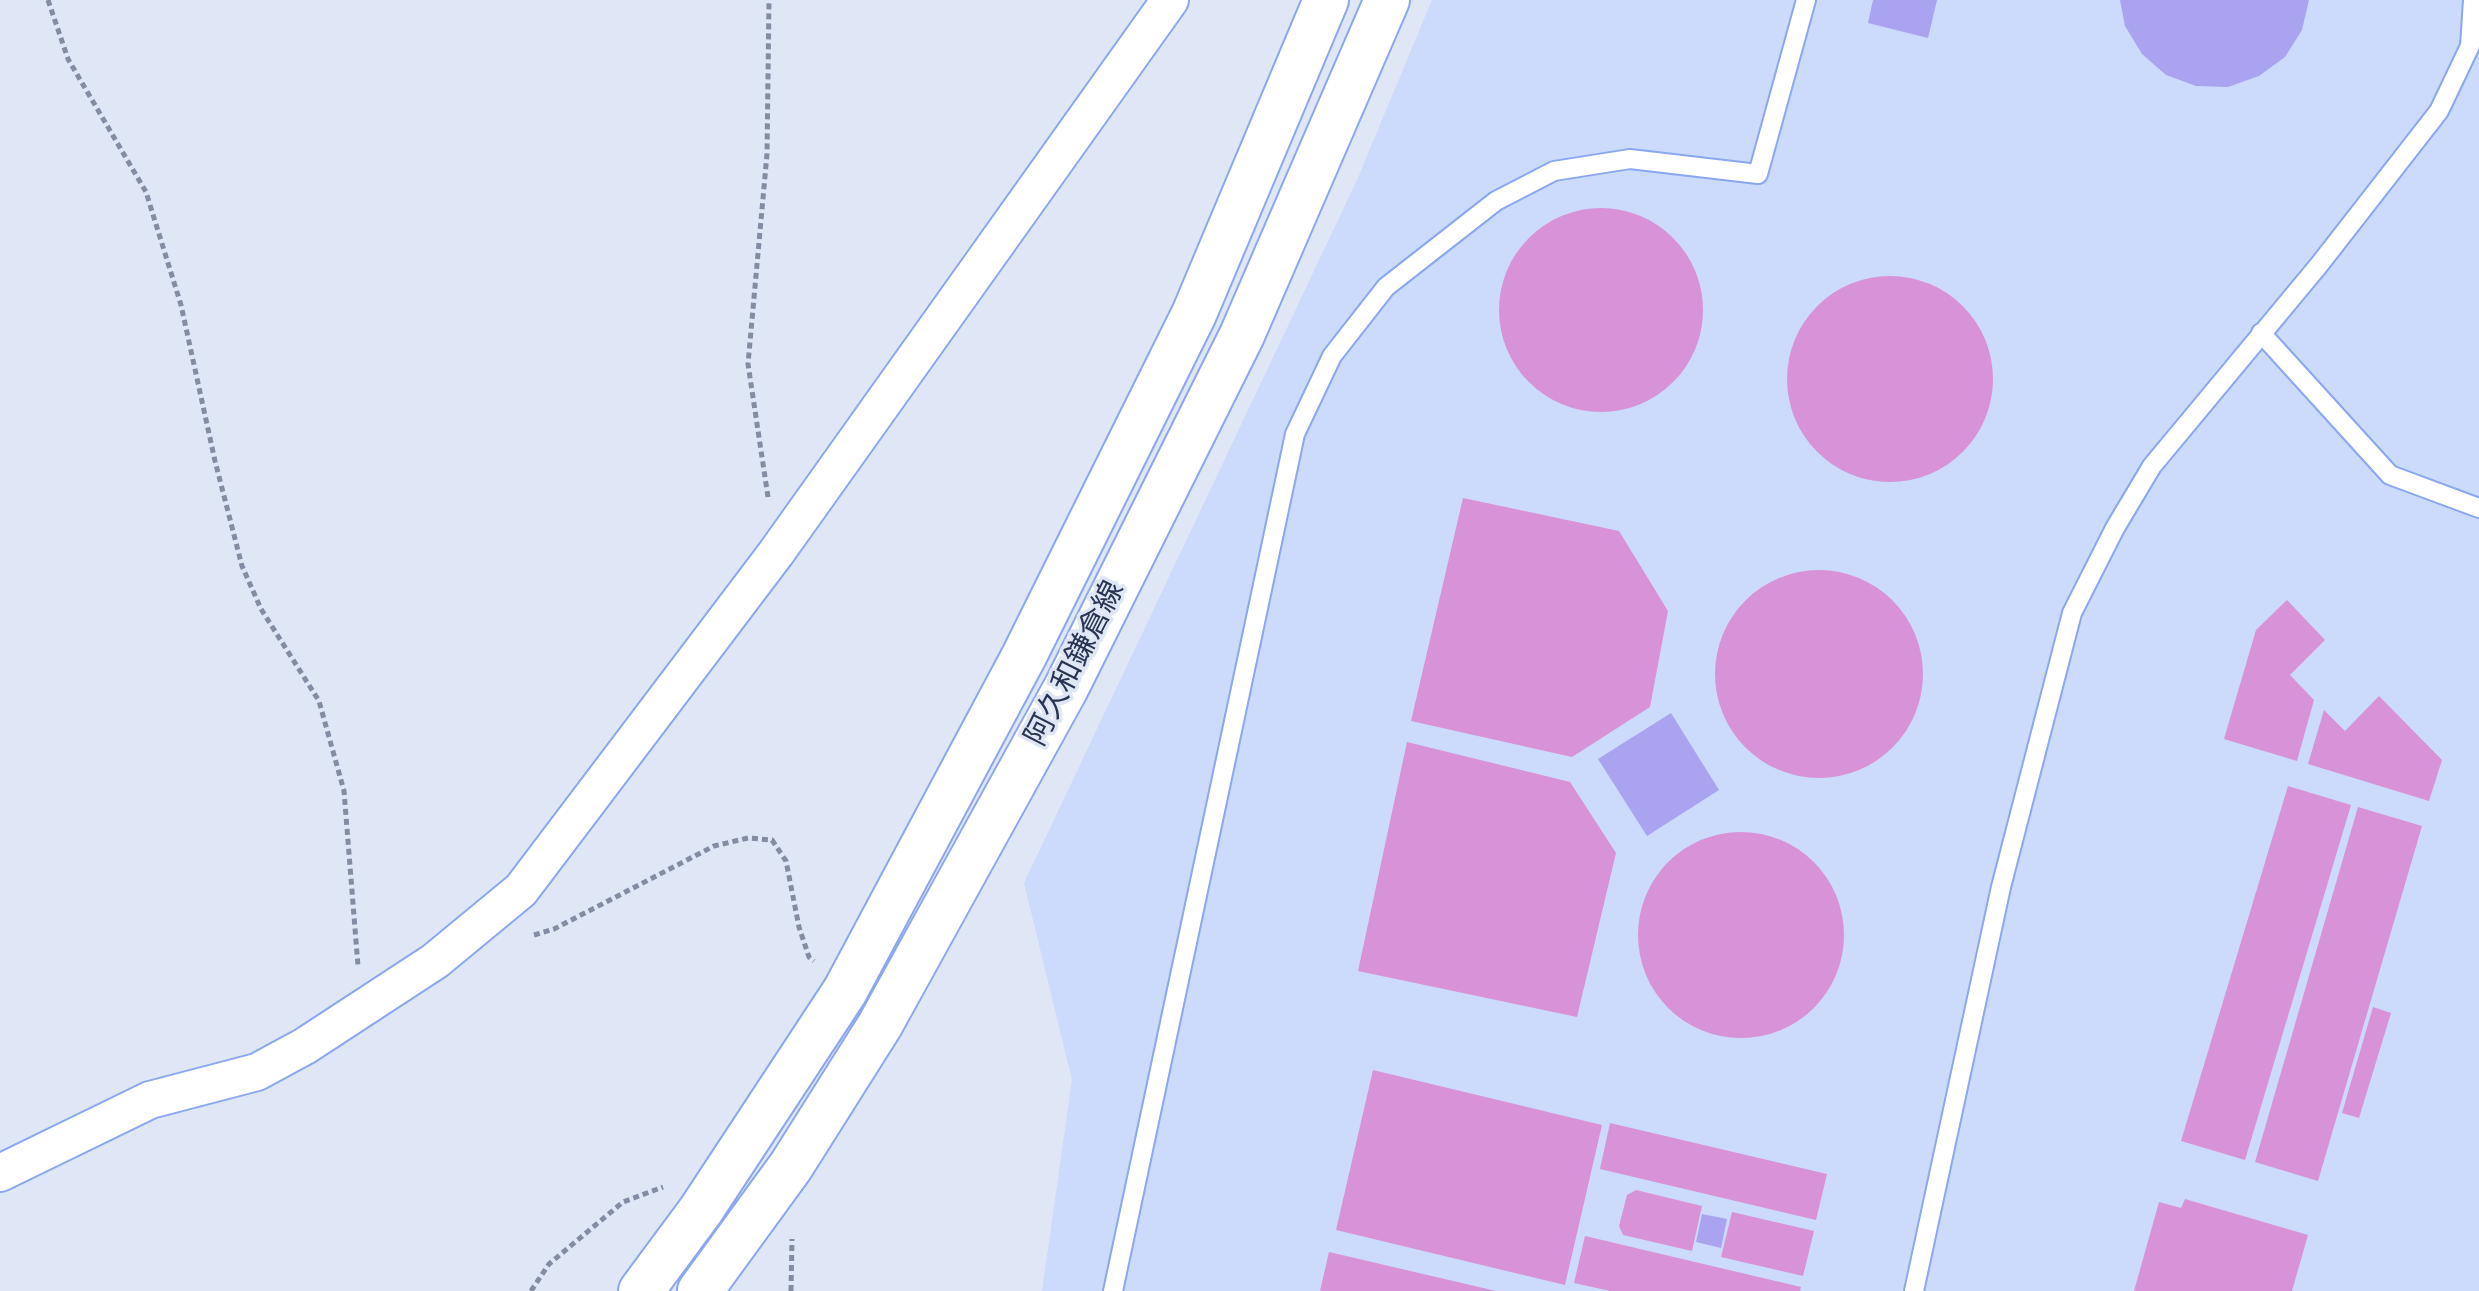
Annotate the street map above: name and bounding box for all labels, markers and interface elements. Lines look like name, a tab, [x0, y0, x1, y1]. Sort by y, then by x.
street label: 阿久和鎌倉線	[1019, 576, 1133, 752]

